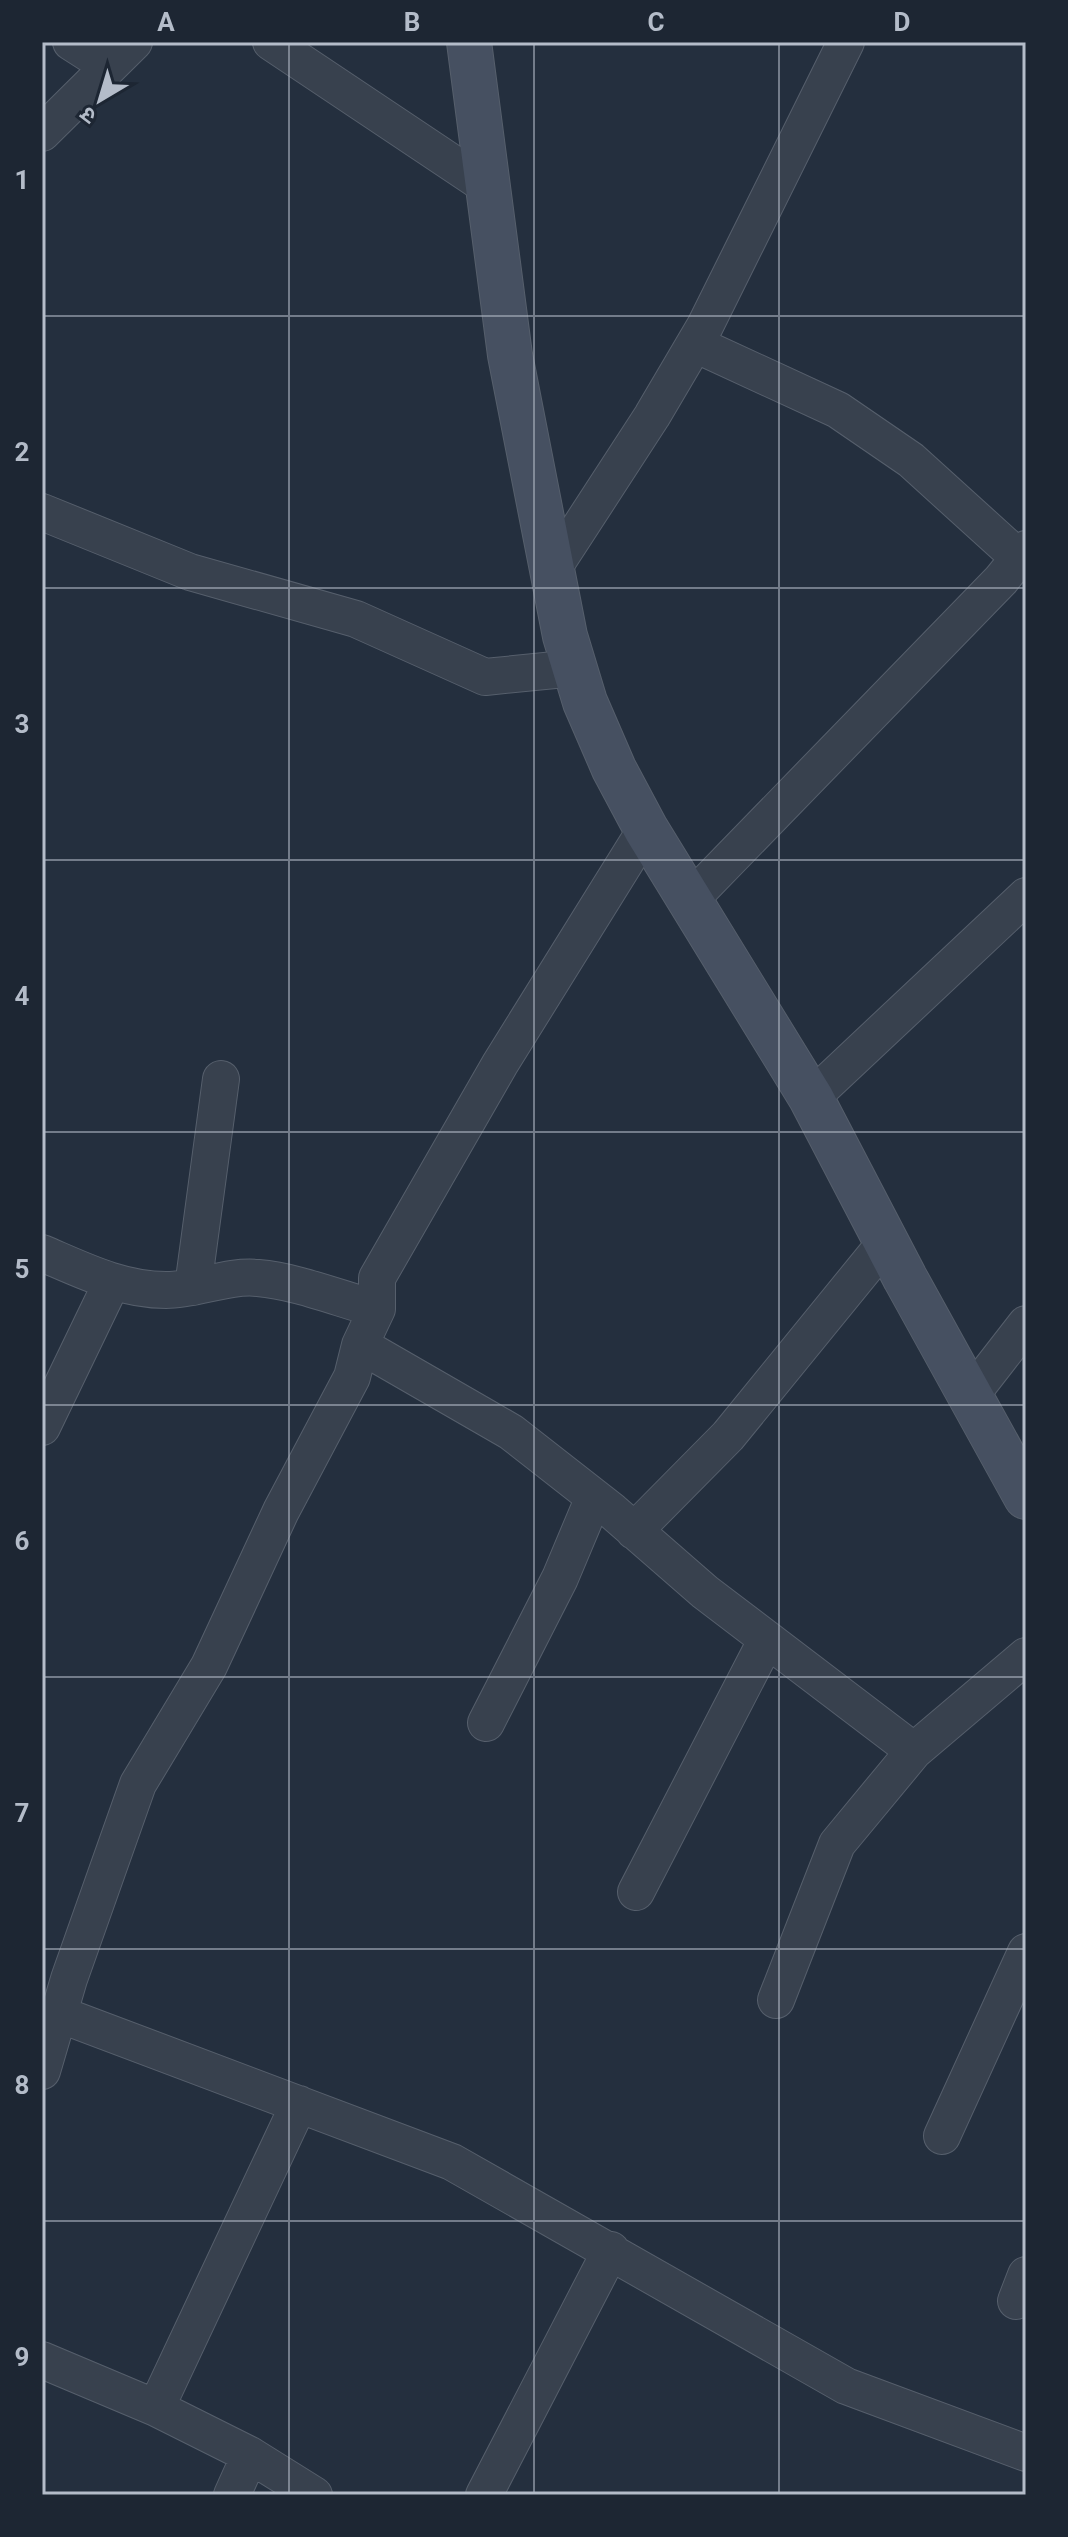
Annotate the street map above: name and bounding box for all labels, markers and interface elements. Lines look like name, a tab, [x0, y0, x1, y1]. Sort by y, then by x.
text: A	[157, 7, 175, 37]
text: B	[404, 7, 420, 37]
text: C	[647, 7, 665, 37]
text: D	[894, 7, 910, 37]
north arrow	[60, 60, 140, 140]
text: उ	[74, 101, 101, 129]
text: 1	[15, 165, 29, 195]
text: 2	[15, 437, 29, 467]
text: 3	[15, 709, 29, 739]
text: 4	[15, 981, 30, 1011]
text: 5	[15, 1254, 29, 1284]
text: 6	[15, 1526, 30, 1556]
text: 7	[15, 1798, 29, 1828]
text: 8	[15, 2070, 29, 2100]
text: 9	[15, 2342, 29, 2372]

